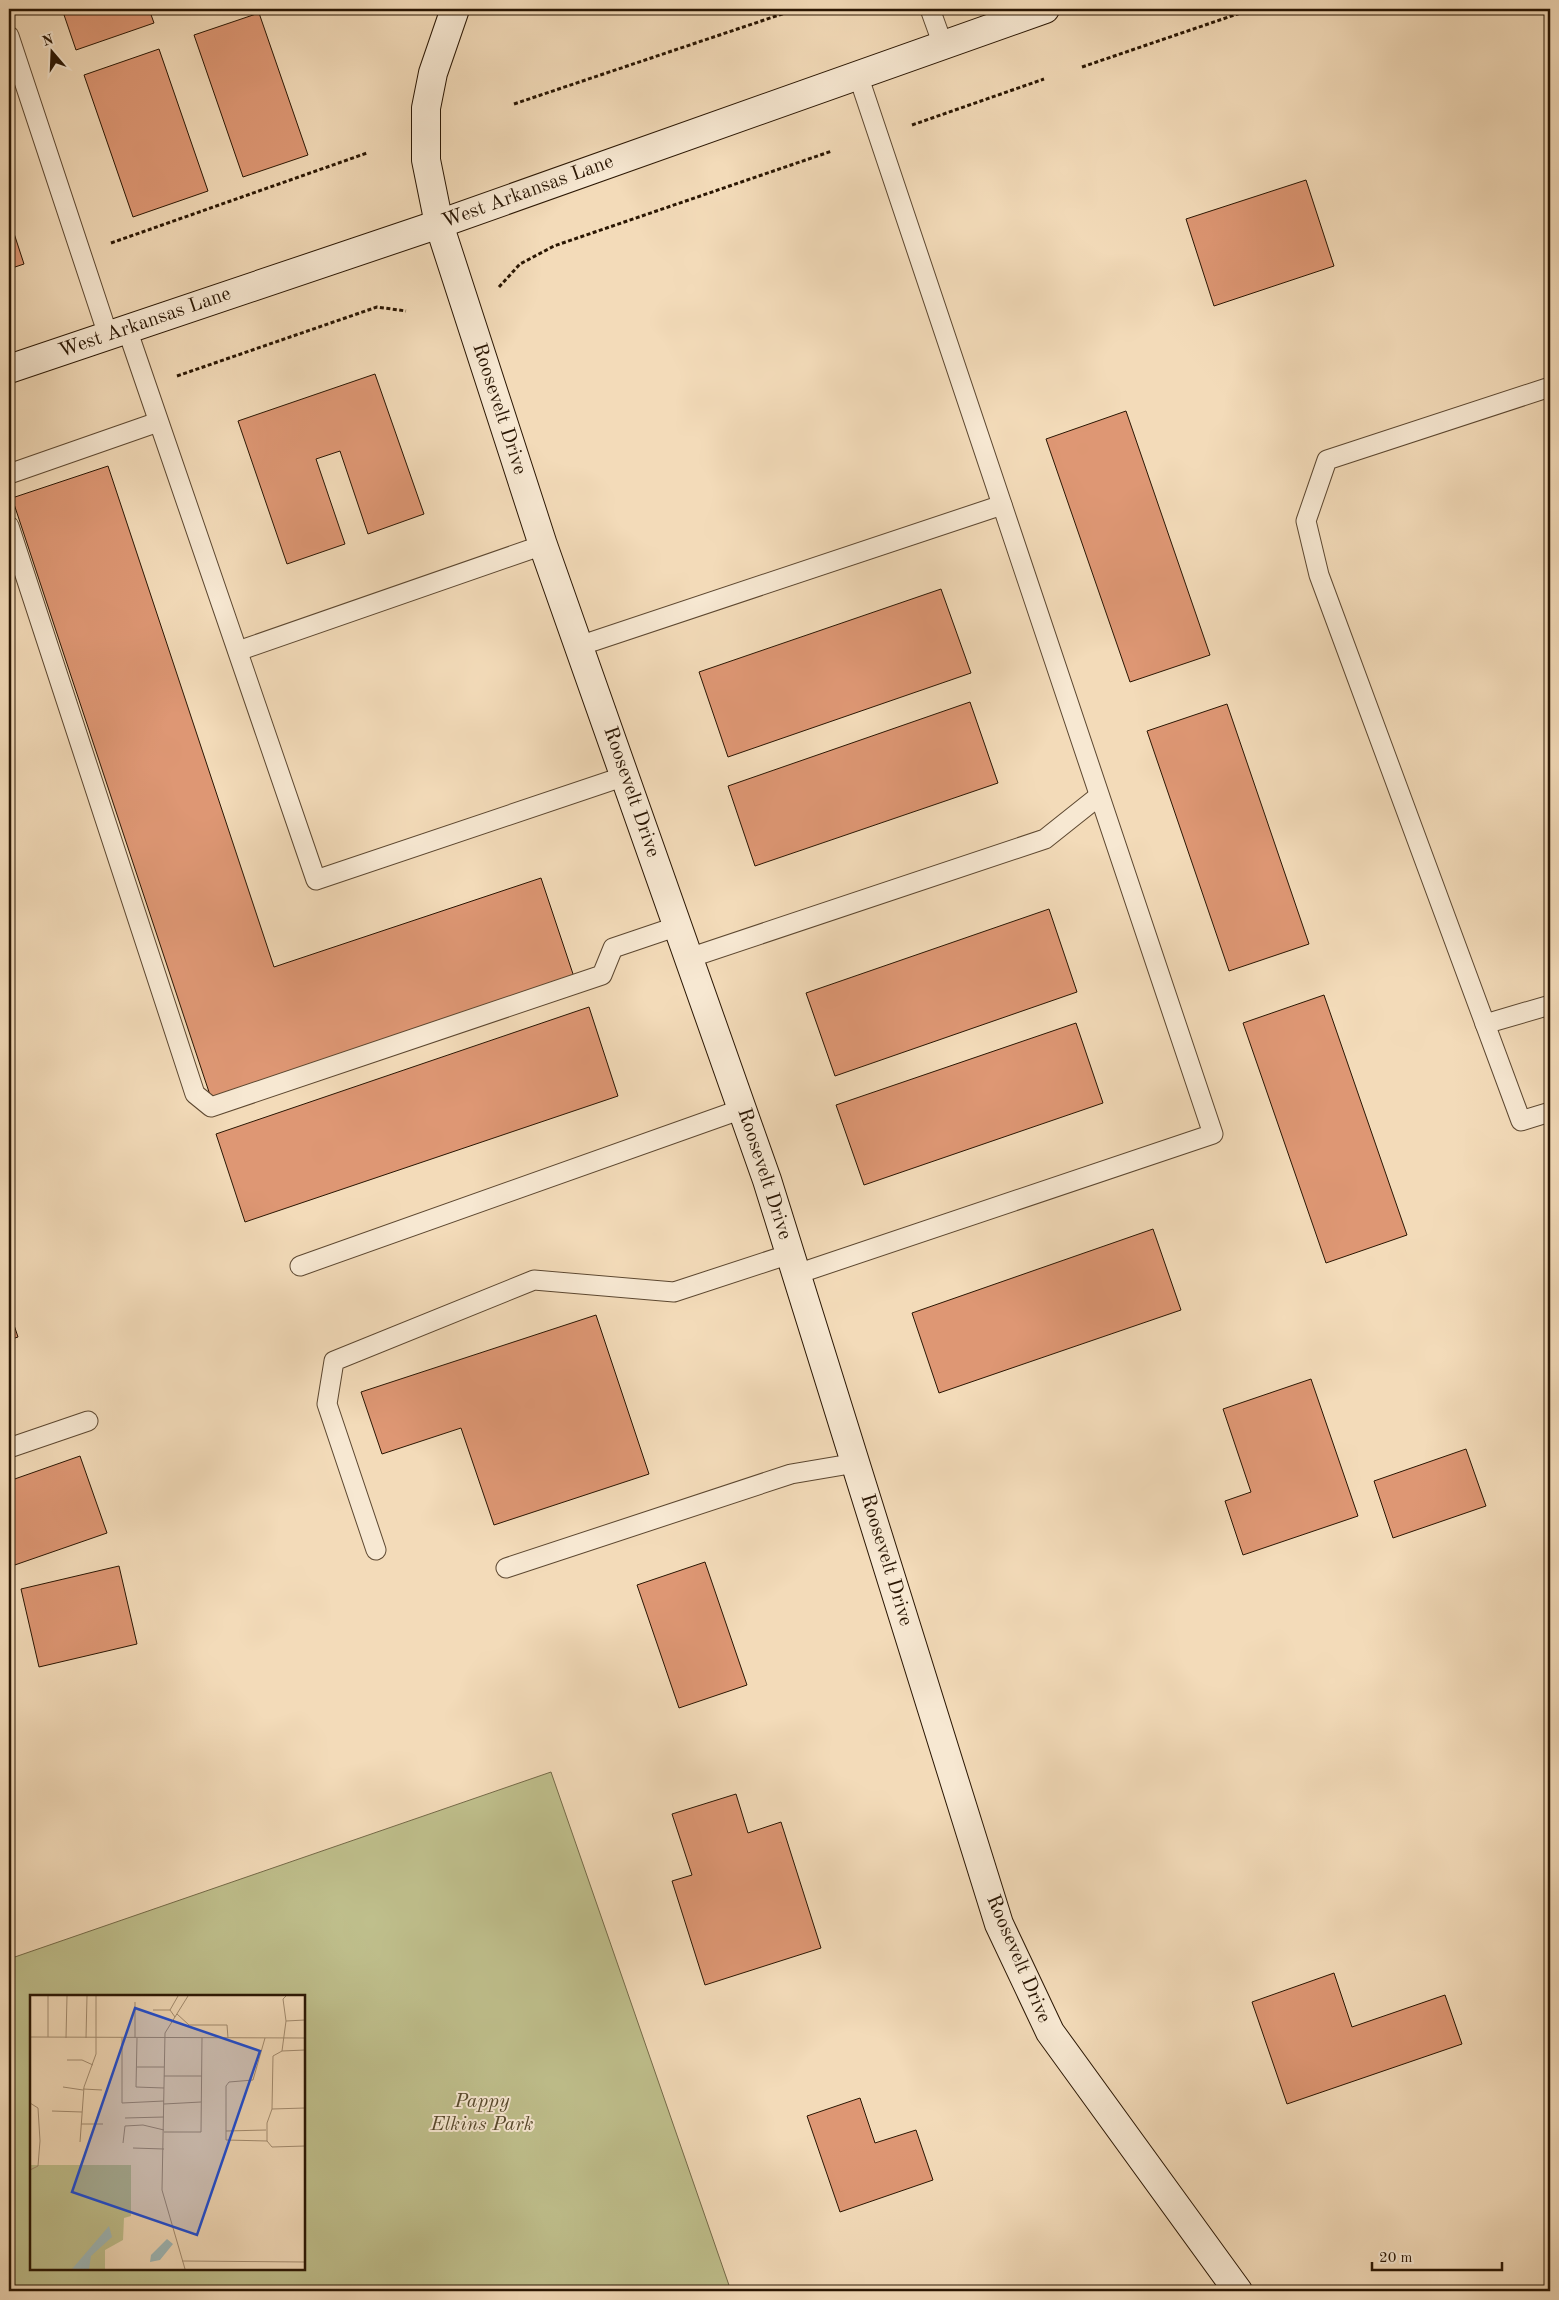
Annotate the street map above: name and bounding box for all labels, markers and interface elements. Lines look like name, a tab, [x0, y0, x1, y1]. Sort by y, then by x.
north arrow	[28, 28, 78, 78]
text: N	[41, 32, 56, 49]
street label: West Arkansas Lane	[440, 152, 616, 232]
street label: West Arkansas Lane	[56, 284, 234, 362]
street label: Roosevelt Drive	[468, 341, 530, 477]
street label: Roosevelt Drive	[599, 724, 663, 860]
street label: Roosevelt Drive	[733, 1106, 795, 1242]
street label: Roosevelt Drive	[856, 1492, 916, 1628]
street label: Roosevelt Drive	[982, 1892, 1054, 2026]
inset map	[30, 1995, 305, 2270]
park label: Pappy Elkins Park	[429, 2092, 534, 2135]
scale bar	[1372, 2240, 1502, 2272]
text: 20 m	[1379, 2251, 1413, 2266]

